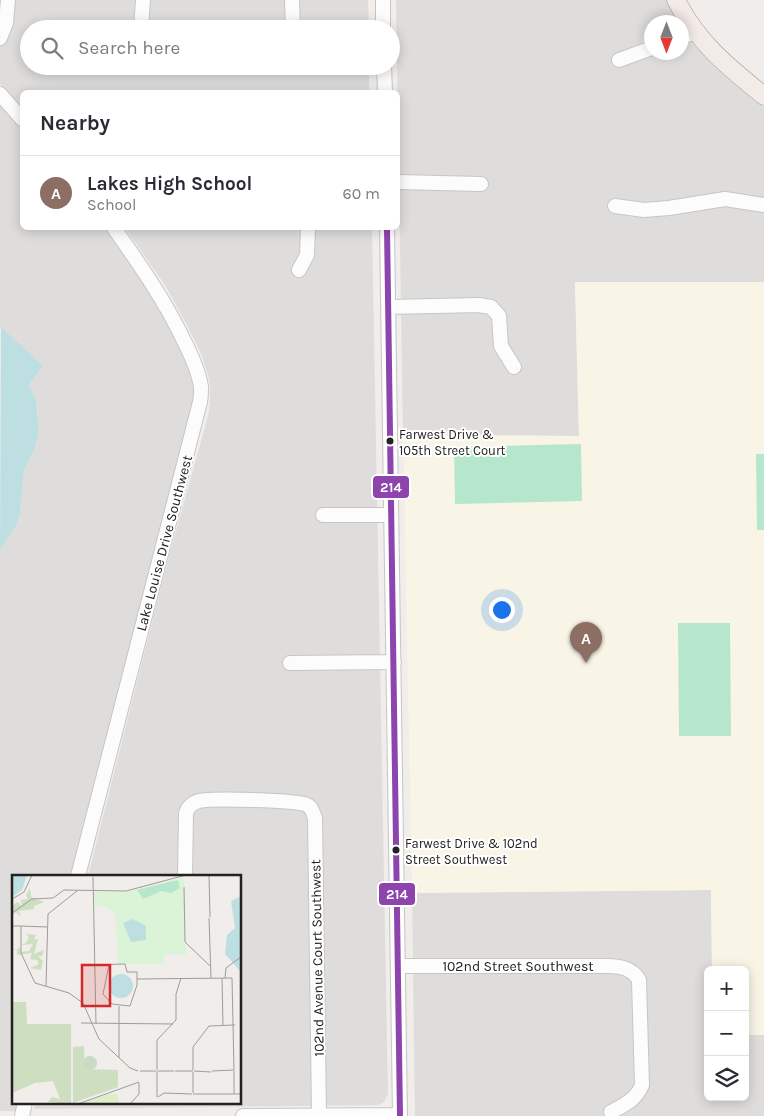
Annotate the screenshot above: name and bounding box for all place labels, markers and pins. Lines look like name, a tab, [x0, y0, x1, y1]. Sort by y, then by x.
place label: Farwest Drive & 105th Street Court	[399, 427, 506, 458]
marker: Farwest Drive & 105th Street Court	[385, 436, 395, 446]
pin: A	[570, 622, 602, 663]
place label: Farwest Drive & 102nd Street Southwest	[405, 836, 538, 867]
marker: Farwest Drive & 102nd Street Southwest	[391, 845, 401, 855]

